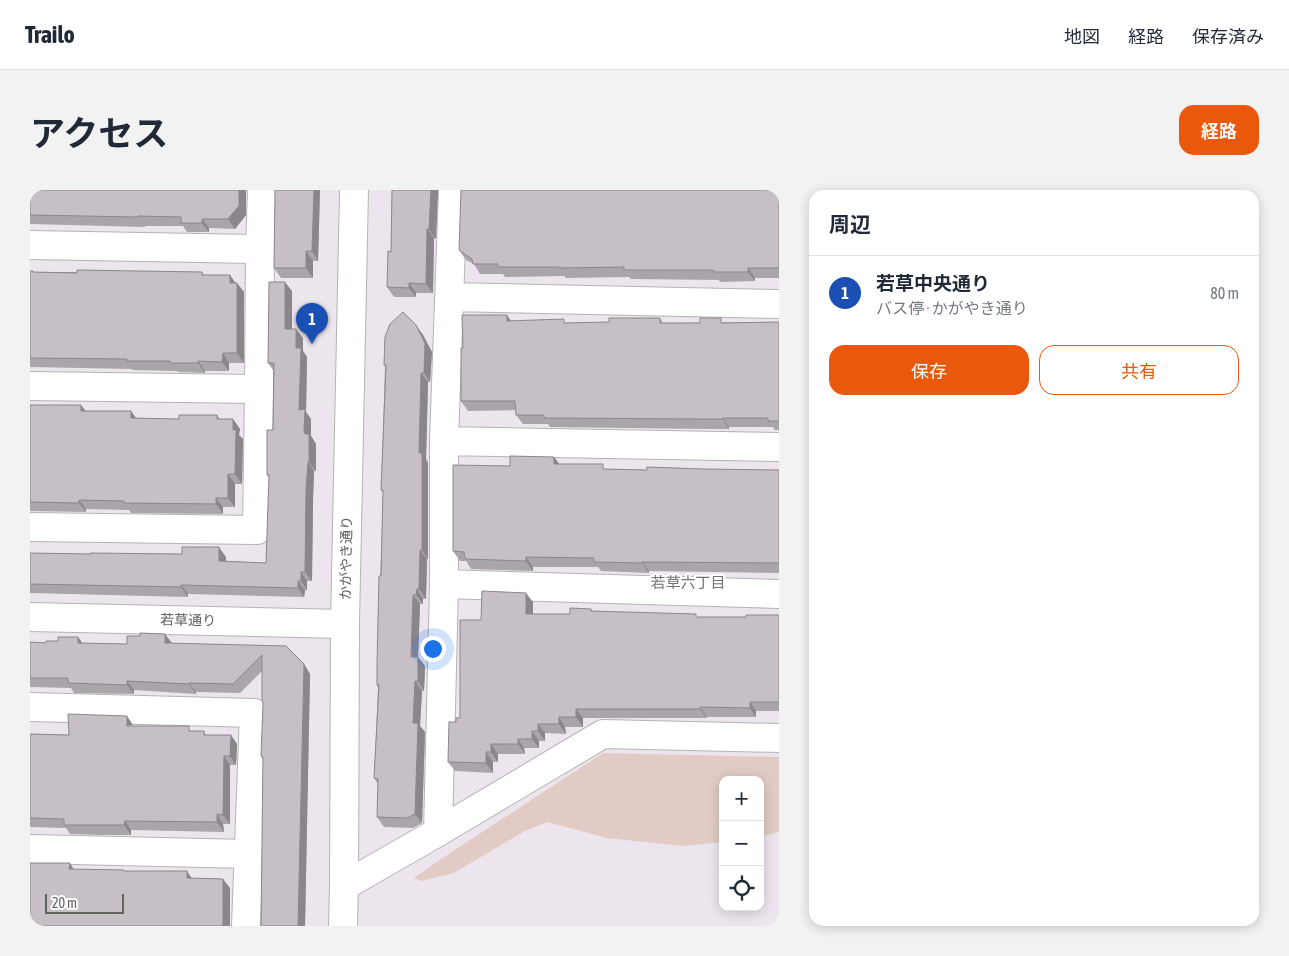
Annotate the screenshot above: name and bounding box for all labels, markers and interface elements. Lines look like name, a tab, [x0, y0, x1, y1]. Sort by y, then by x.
text: Trailo	[25, 21, 75, 48]
text: 地図	[1064, 26, 1100, 47]
text: 経路	[1128, 26, 1164, 47]
text: 保存済み	[1192, 26, 1264, 47]
button: 経路	[1179, 105, 1259, 155]
text: アクセス	[30, 113, 168, 153]
text: 周辺	[829, 212, 871, 236]
text: 若草中央通り	[876, 272, 990, 294]
text: 1	[841, 284, 849, 302]
text: 80 m	[1210, 284, 1239, 302]
text: バス停 · かがやき通り	[876, 299, 1028, 317]
pin: 1	[296, 303, 328, 344]
button: 保存	[829, 345, 1029, 395]
button: 共有	[1039, 345, 1239, 395]
street label: かがやき通り	[337, 516, 355, 600]
district label: 若草六丁目	[650, 574, 726, 591]
street label: 若草通り	[160, 612, 216, 628]
your location	[420, 636, 446, 662]
map controls	[719, 776, 764, 911]
button: +	[719, 776, 764, 821]
button: −	[719, 821, 764, 866]
button: locate	[719, 866, 764, 911]
scale bar	[45, 891, 124, 914]
text: 20 m	[52, 895, 77, 911]

